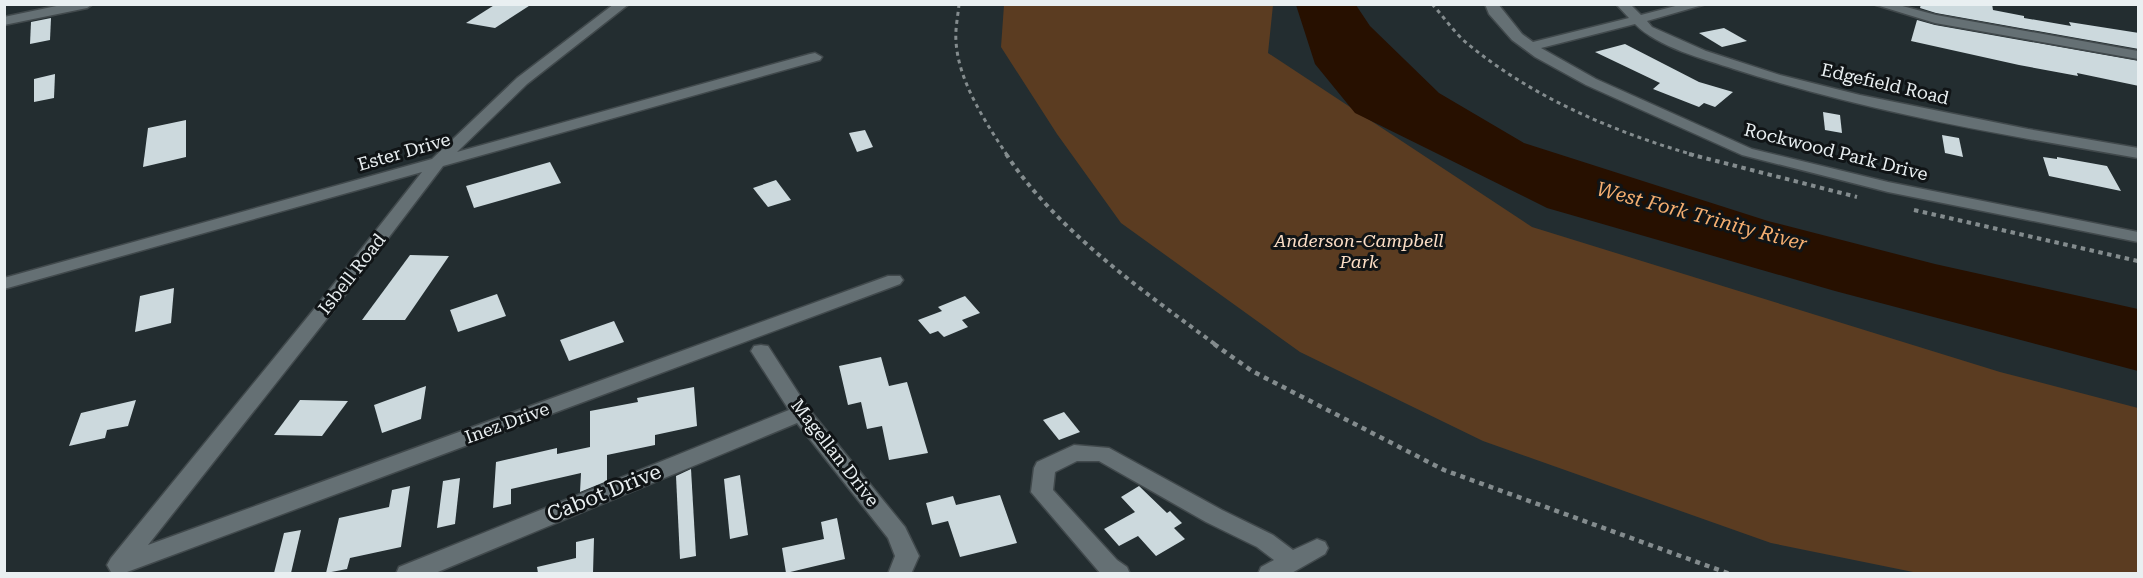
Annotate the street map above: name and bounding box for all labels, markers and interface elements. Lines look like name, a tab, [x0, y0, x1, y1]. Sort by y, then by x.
street label: Edgefield Road	[1819, 59, 1951, 109]
street label: Rockwood Park Drive	[1742, 119, 1930, 185]
street label: Ester Drive	[355, 128, 453, 175]
water label: West Fork Trinity River	[1594, 176, 1811, 256]
street label: Isbell Road	[314, 229, 390, 318]
park label: Anderson-Campbell Park	[1273, 230, 1444, 272]
street label: Magellan Drive	[787, 395, 884, 511]
street label: Inez Drive	[462, 398, 552, 447]
street label: Cabot Drive	[543, 459, 665, 527]

